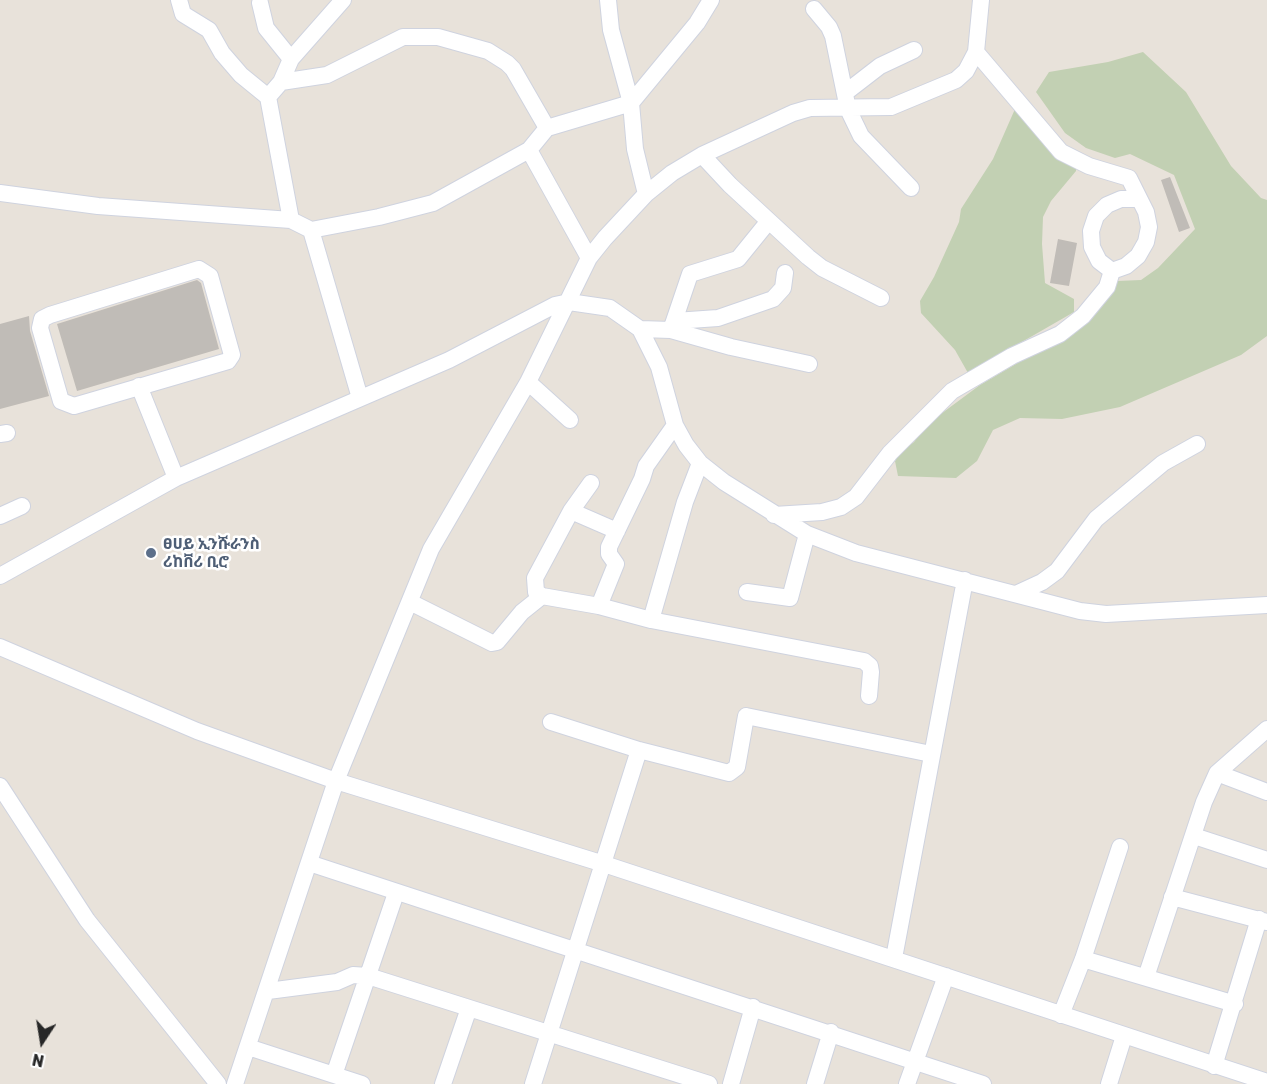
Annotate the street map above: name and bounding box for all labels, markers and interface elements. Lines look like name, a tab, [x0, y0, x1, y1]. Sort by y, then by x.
place label: ፀሀይ ኢንሹራንስ ሪከቨሪ ቢሮ	[163, 534, 260, 572]
marker: ፀሀይ ኢንሹራንስ ሪከቨሪ ቢሮ	[144, 546, 158, 560]
north arrow	[12, 1012, 72, 1072]
text: N	[31, 1050, 46, 1071]

